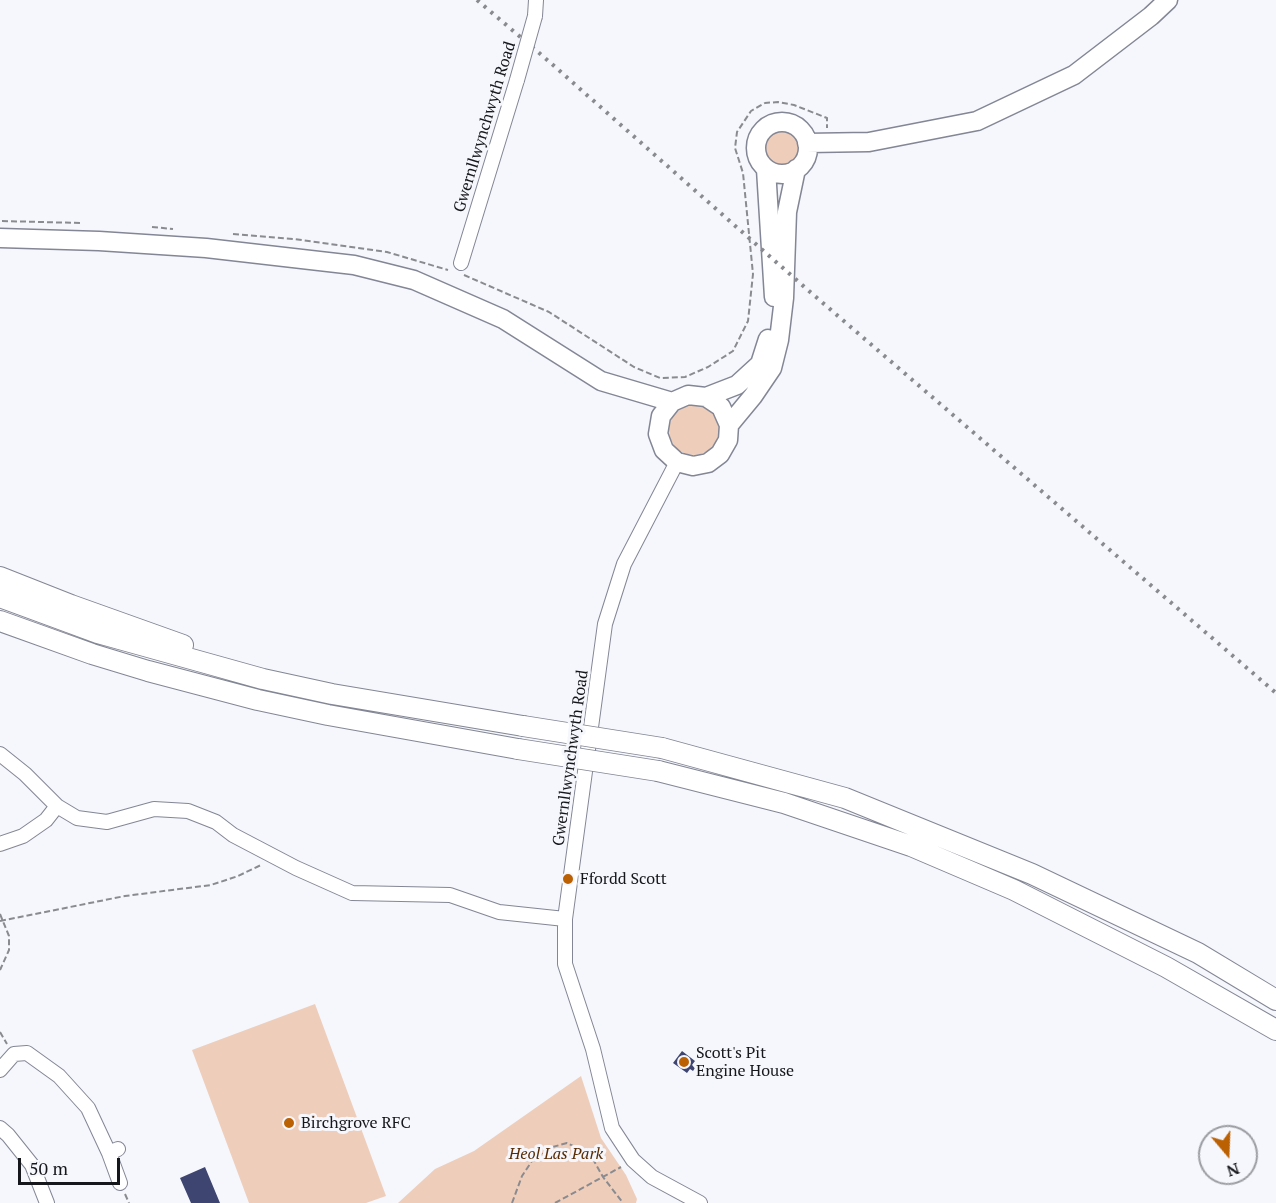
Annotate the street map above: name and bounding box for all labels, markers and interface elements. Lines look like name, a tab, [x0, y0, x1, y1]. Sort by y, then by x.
street label: Gwernllwynchwyth Road	[450, 39, 520, 215]
street label: Gwernllwynchwyth Road	[549, 669, 593, 847]
place label: Ffordd Scott	[580, 869, 667, 889]
marker: Ffordd Scott	[561, 872, 575, 886]
place label: Scott's Pit Engine House	[696, 1043, 794, 1081]
marker: Scott's Pit Engine House	[677, 1055, 691, 1069]
place label: Birchgrove RFC	[301, 1113, 411, 1133]
marker: Birchgrove RFC	[282, 1116, 296, 1130]
north arrow	[1198, 1125, 1258, 1185]
park label: Heol Las Park	[509, 1144, 603, 1164]
scale bar	[21, 1146, 123, 1184]
text: 50 m	[29, 1156, 68, 1180]
text: N	[1224, 1158, 1243, 1183]

